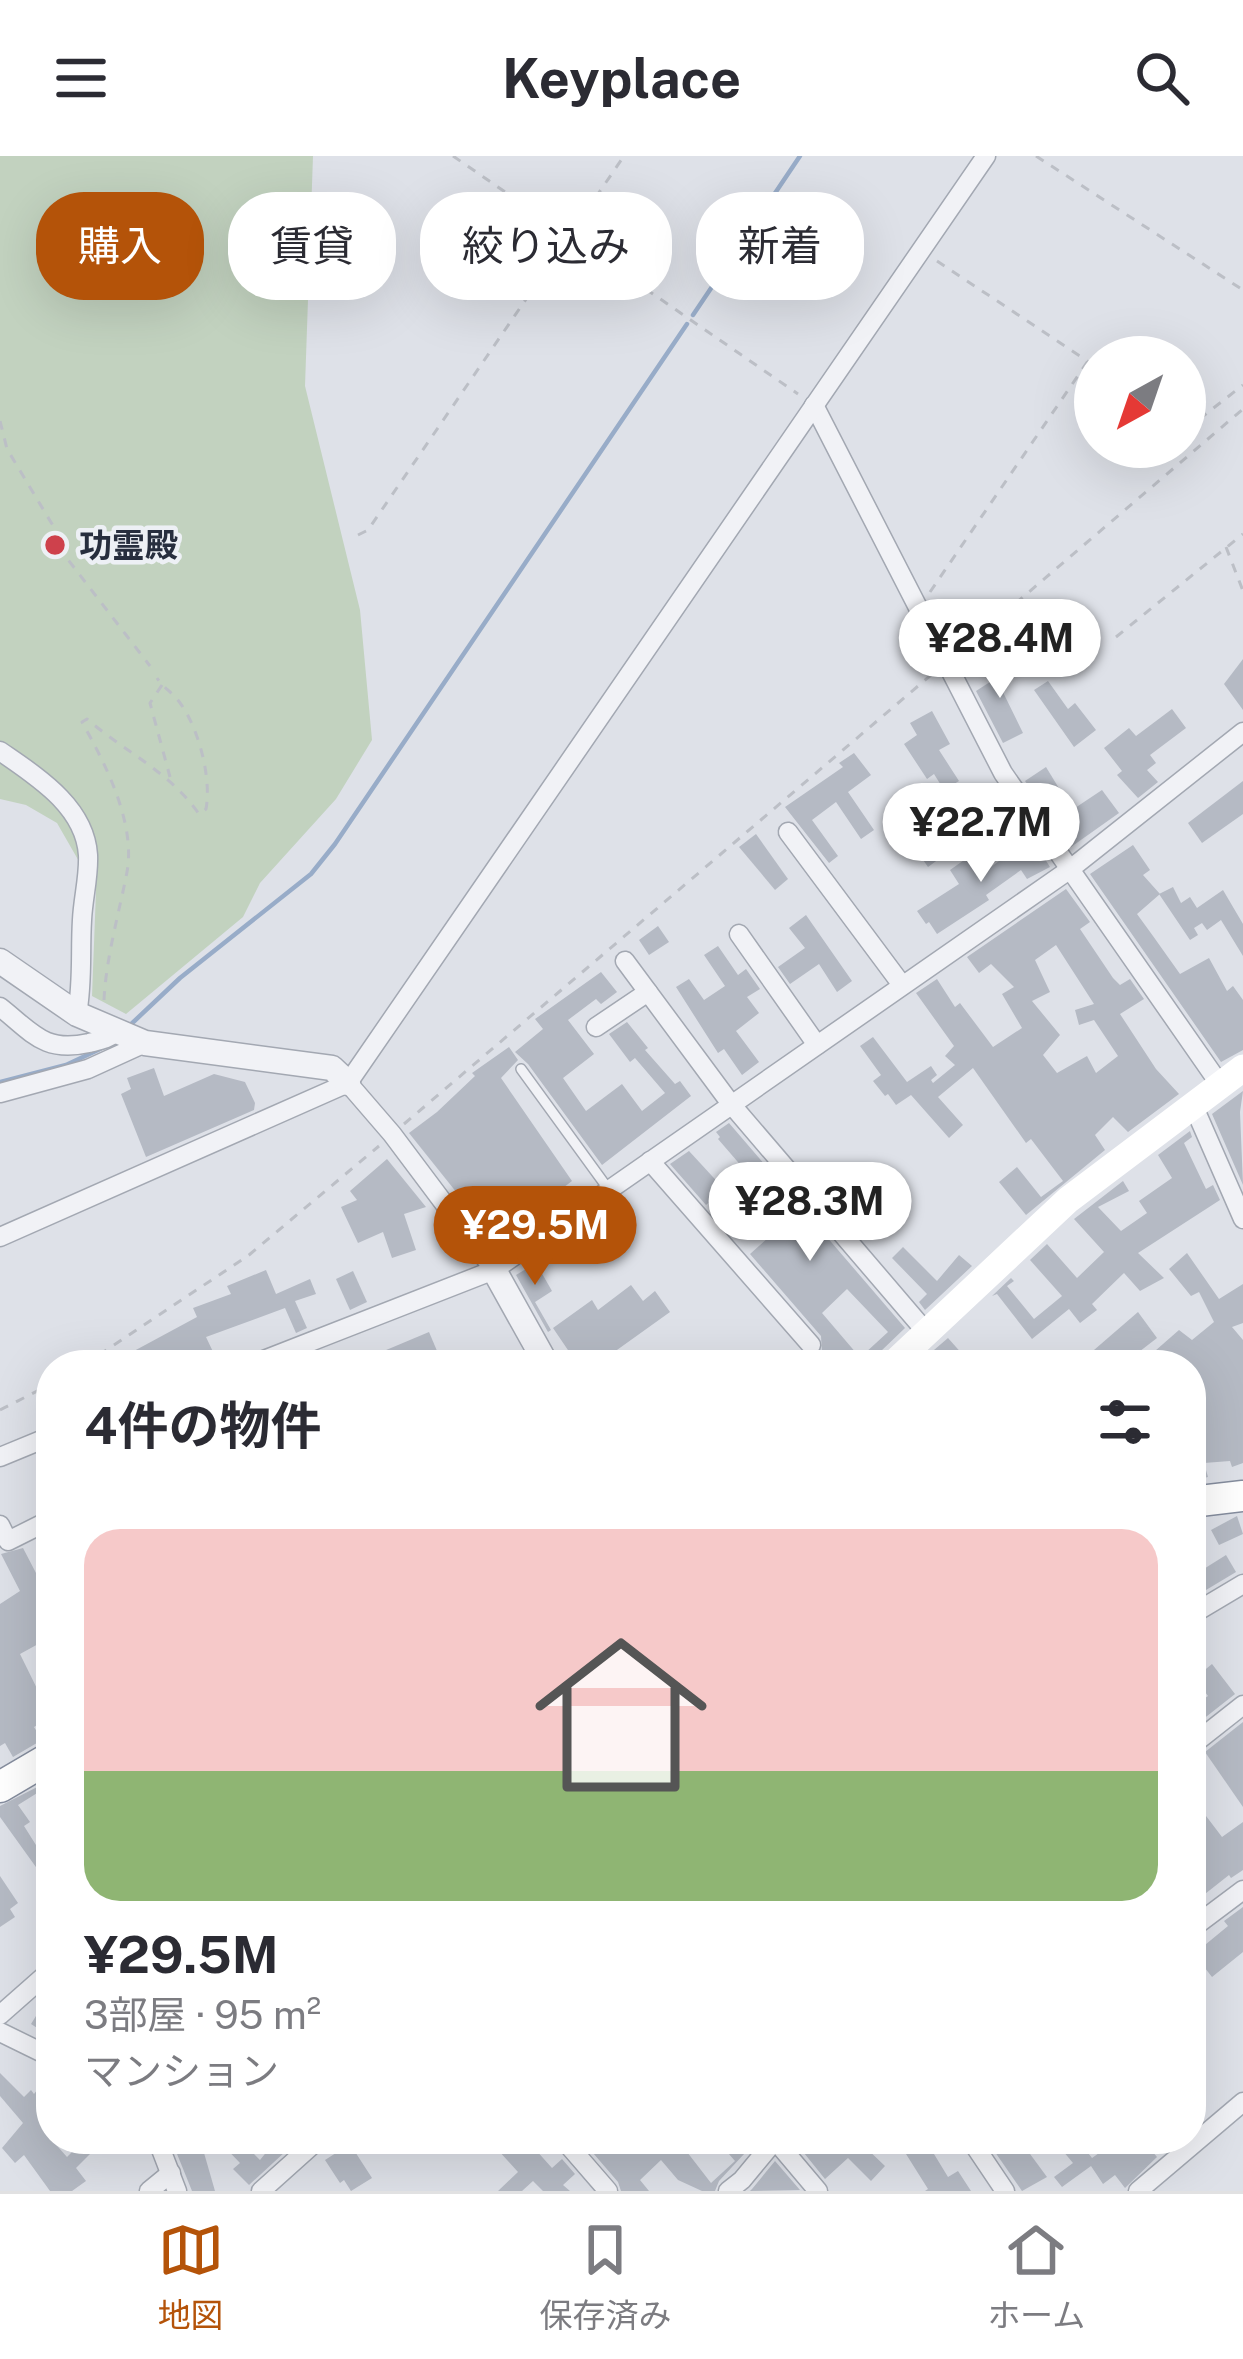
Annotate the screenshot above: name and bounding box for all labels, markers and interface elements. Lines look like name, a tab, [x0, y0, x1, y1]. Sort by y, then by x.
icon: menu	[48, 45, 114, 111]
icon: search	[1129, 45, 1195, 111]
text: Keyplace	[502, 47, 741, 110]
chip: 購入	[36, 192, 204, 300]
chip: 賃貸	[228, 192, 396, 300]
chip: 絞り込み	[420, 192, 672, 300]
chip: 新着	[696, 192, 864, 300]
north arrow	[1074, 336, 1206, 468]
map controls	[1074, 336, 1206, 468]
place label: 功霊殿	[79, 526, 178, 564]
marker: 功霊殿	[42, 532, 68, 558]
pin: ¥28.4M	[902, 599, 1098, 701]
text: ¥28.4M	[926, 615, 1074, 661]
pin: ¥22.7M	[883, 783, 1079, 885]
text: ¥22.7M	[910, 799, 1052, 845]
pin: ¥28.3M	[712, 1162, 908, 1264]
text: ¥28.3M	[736, 1178, 884, 1224]
pin: ¥29.5M	[437, 1186, 633, 1288]
text: ¥29.5M	[461, 1202, 609, 1248]
icon: filters	[1092, 1389, 1158, 1455]
text: 4件の物件	[84, 1396, 321, 1455]
icon: home	[513, 1607, 729, 1823]
text: ¥29.5M	[84, 1925, 279, 1984]
text: 3部屋 · 95 m²	[84, 1992, 321, 2038]
text: マンション	[84, 2048, 279, 2094]
tab: 地図	[158, 2217, 224, 2337]
tab: 保存済み	[539, 2217, 671, 2337]
tab: ホーム	[987, 2217, 1085, 2337]

